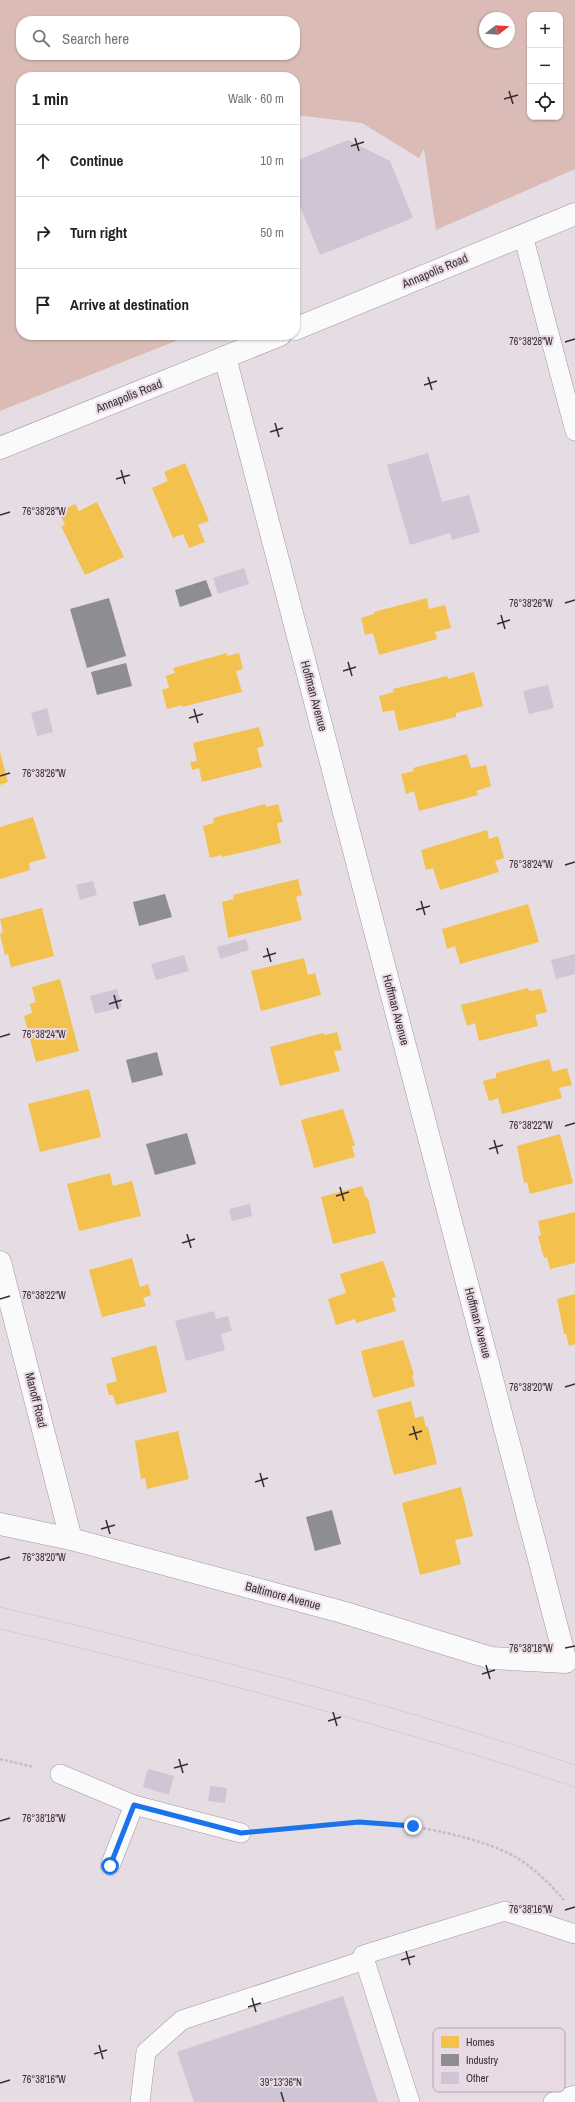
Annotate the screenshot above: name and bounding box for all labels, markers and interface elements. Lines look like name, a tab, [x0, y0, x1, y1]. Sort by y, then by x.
north arrow	[479, 12, 515, 48]
map controls	[527, 12, 563, 120]
button: +	[527, 12, 563, 48]
search box	[16, 16, 300, 60]
icon: search	[30, 27, 52, 49]
text: Search here	[62, 28, 129, 49]
button: −	[527, 48, 563, 84]
button: locate	[527, 84, 563, 120]
text: 1 min	[32, 87, 68, 110]
text: Walk · 60 m	[228, 90, 284, 107]
icon: ahead	[32, 150, 54, 172]
text: Continue	[70, 150, 123, 171]
text: 10 m	[260, 152, 284, 169]
icon: right	[32, 222, 54, 244]
text: Turn right	[70, 222, 127, 243]
text: 50 m	[260, 224, 284, 241]
street label: Annapolis Road	[399, 250, 470, 292]
icon: arrive	[32, 294, 54, 316]
text: Arrive at destination	[70, 294, 189, 315]
text: 76°38'28"W	[509, 335, 553, 348]
street label: Annapolis Road	[93, 375, 164, 417]
text: 76°38'28"W	[22, 505, 66, 518]
text: 76°38'26"W	[509, 597, 553, 610]
street label: Hoffman Avenue	[297, 659, 331, 733]
text: 76°38'26"W	[22, 767, 66, 780]
text: 76°38'24"W	[509, 858, 553, 871]
street label: Hoffman Avenue	[379, 973, 413, 1047]
text: 76°38'24"W	[22, 1028, 66, 1041]
text: 76°38'22"W	[509, 1119, 553, 1132]
street label: Hoffman Avenue	[461, 1286, 495, 1360]
text: 76°38'22"W	[22, 1289, 66, 1302]
street label: Manoff Road	[21, 1371, 51, 1429]
text: 76°38'20"W	[509, 1381, 553, 1394]
text: 76°38'20"W	[22, 1551, 66, 1564]
street label: Baltimore Avenue	[243, 1578, 323, 1614]
text: 76°38'18"W	[509, 1642, 553, 1655]
text: 76°38'18"W	[22, 1812, 66, 1825]
route end	[404, 1817, 422, 1835]
route start	[101, 1857, 119, 1875]
text: 76°38'16"W	[509, 1903, 553, 1916]
legend	[433, 2028, 565, 2092]
text: Homes	[466, 2035, 495, 2049]
text: Industry	[466, 2053, 499, 2067]
text: Other	[466, 2071, 489, 2085]
text: 76°38'16"W	[22, 2073, 66, 2086]
text: 39°13'36"N	[260, 2076, 302, 2089]

